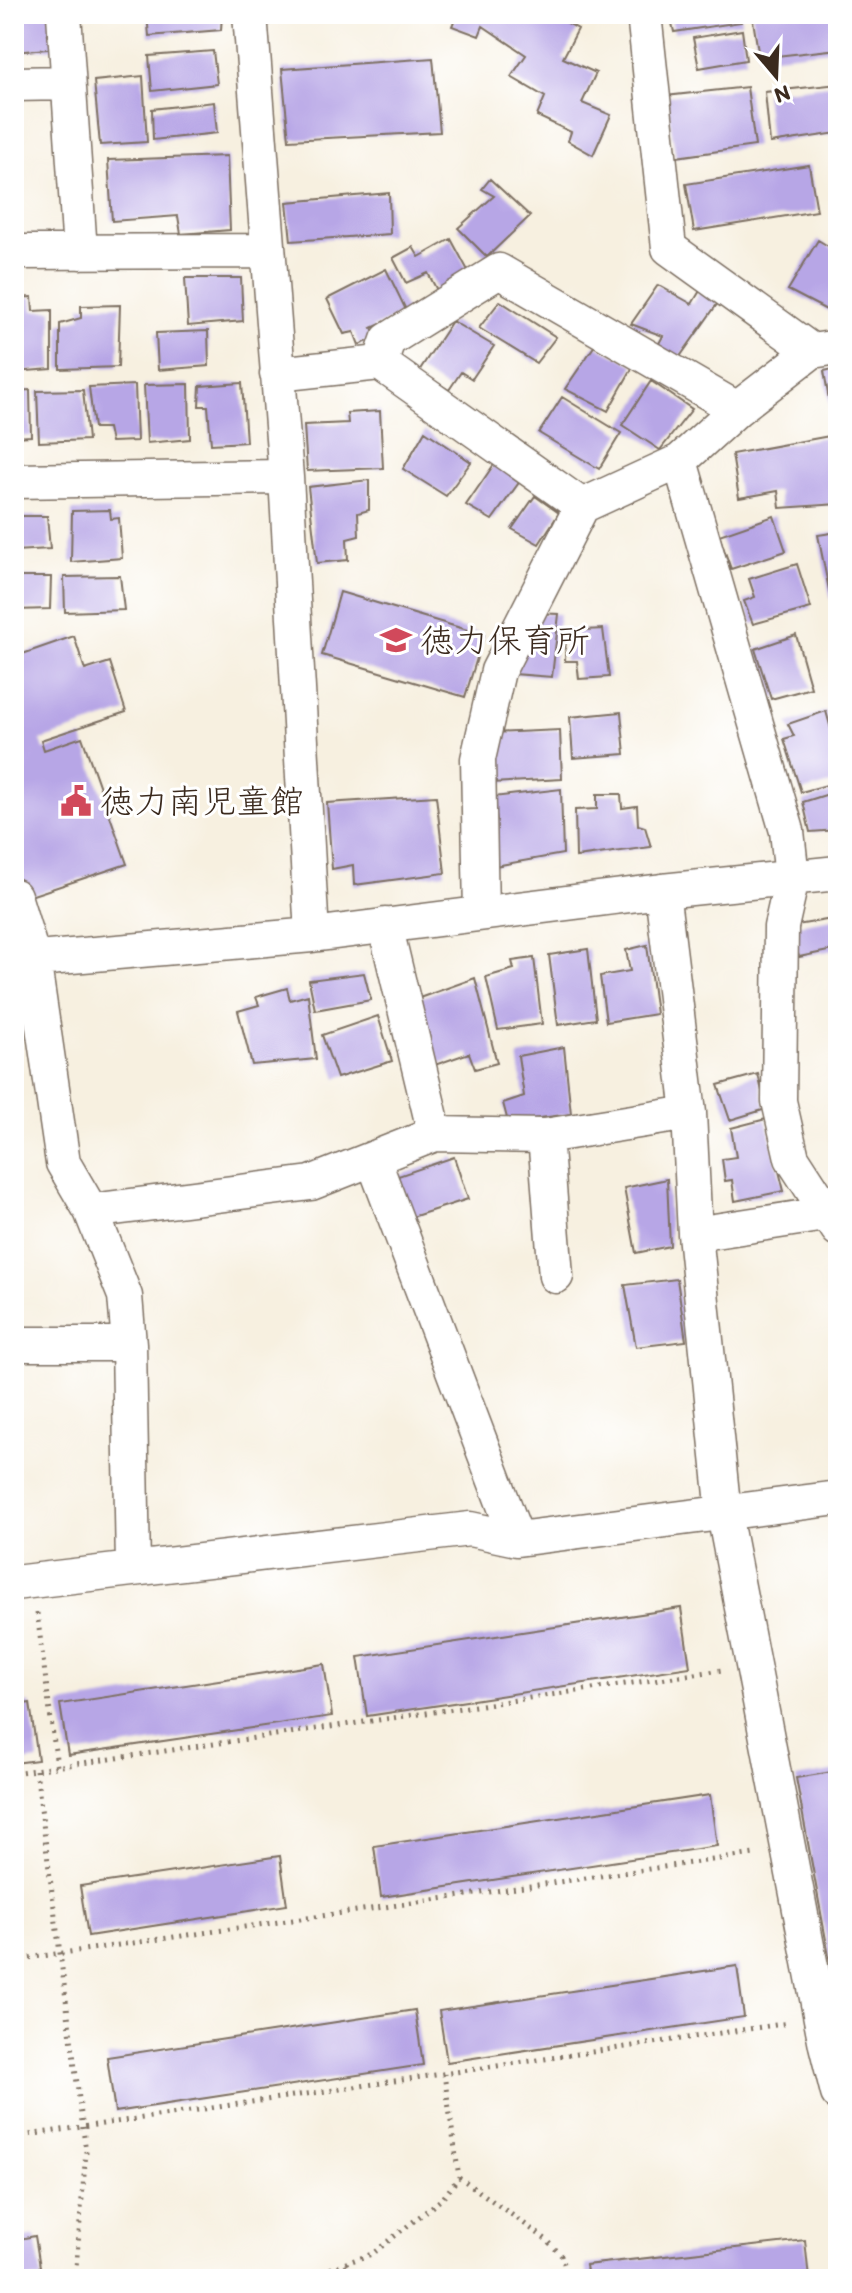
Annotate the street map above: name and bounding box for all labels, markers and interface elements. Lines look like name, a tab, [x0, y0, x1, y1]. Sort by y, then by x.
north arrow	[736, 36, 816, 116]
text: N	[771, 79, 794, 110]
place label: 徳力保育所	[420, 620, 590, 661]
school or university icon: 徳力保育所	[379, 623, 413, 657]
place label: 徳力南児童館	[100, 781, 304, 822]
public building icon: 徳力南児童館	[59, 784, 93, 818]

